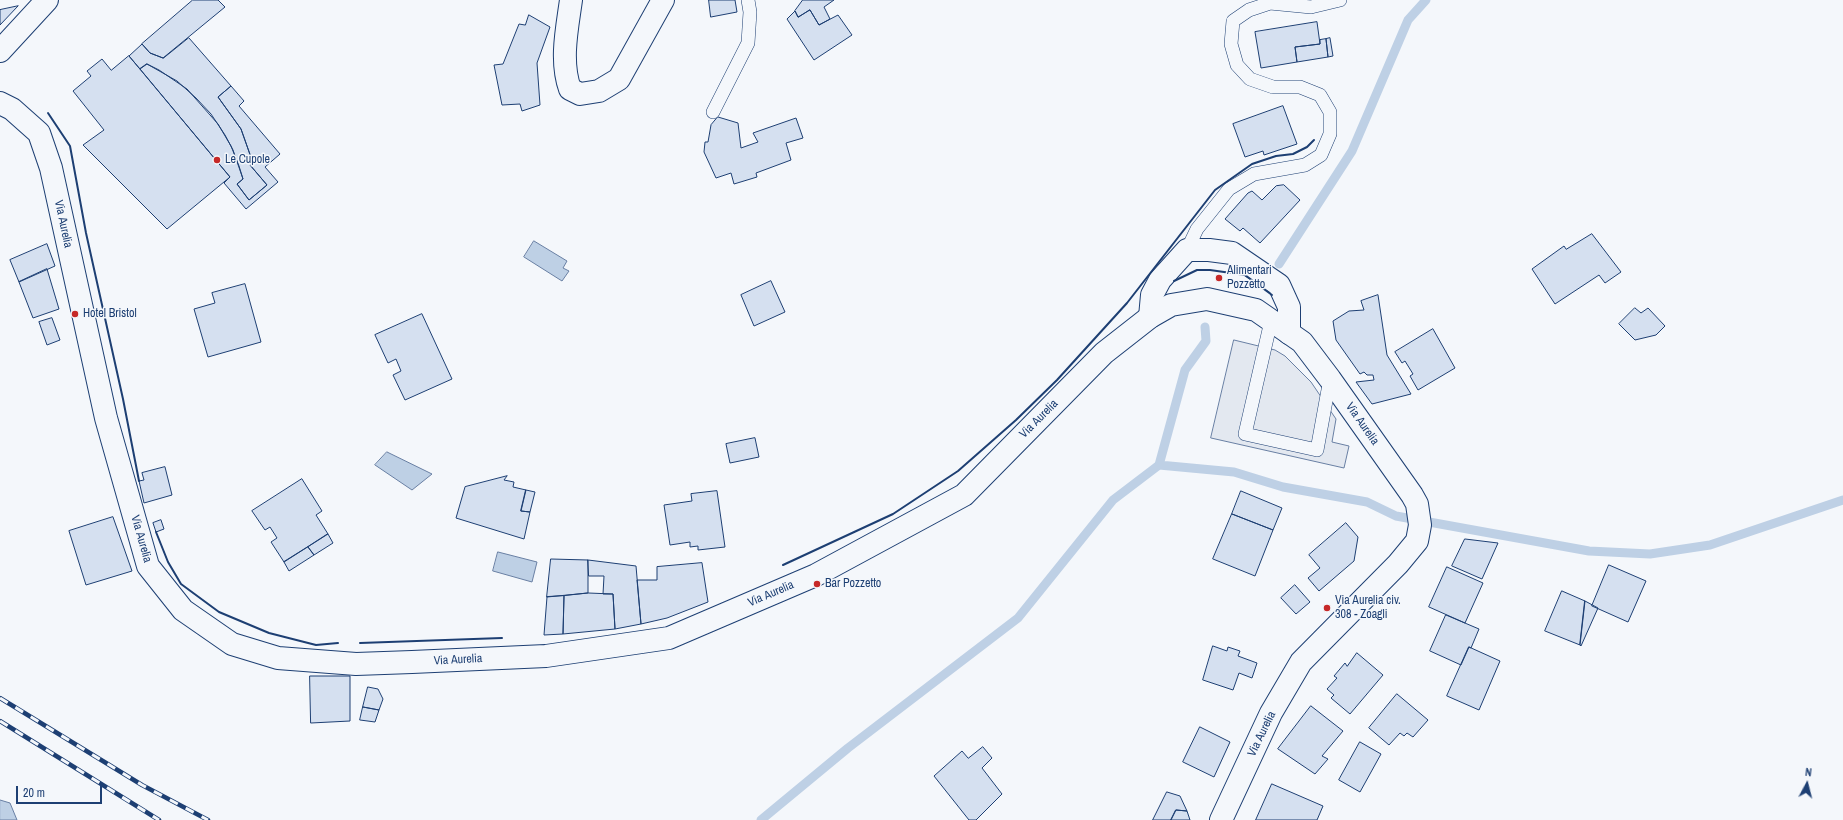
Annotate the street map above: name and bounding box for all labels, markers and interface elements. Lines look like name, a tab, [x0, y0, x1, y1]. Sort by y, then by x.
place label: Le Cupole	[225, 153, 270, 167]
marker: Le Cupole	[212, 155, 222, 165]
street label: Via Aurelia	[51, 199, 75, 249]
place label: Alimentari Pozzetto	[1227, 264, 1272, 292]
marker: Alimentari Pozzetto	[1214, 273, 1224, 283]
place label: Hotel Bristol	[83, 307, 137, 321]
marker: Hotel Bristol	[70, 309, 80, 319]
street label: Via Aurelia	[1017, 397, 1061, 441]
street label: Via Aurelia	[1342, 400, 1382, 448]
street label: Via Aurelia	[127, 514, 155, 564]
place label: Bar Pozzetto	[825, 577, 881, 591]
street label: Via Aurelia	[746, 578, 796, 610]
marker: Bar Pozzetto	[812, 579, 822, 589]
place label: Via Aurelia civ. 308 - Zoagli	[1335, 594, 1401, 622]
marker: Via Aurelia civ. 308 - Zoagli	[1322, 603, 1332, 613]
street label: Via Aurelia	[433, 652, 483, 668]
street label: Via Aurelia	[1245, 709, 1279, 759]
north arrow	[1787, 764, 1827, 804]
text: N	[1804, 765, 1813, 779]
scale bar	[18, 778, 104, 804]
text: 20 m	[23, 785, 45, 801]

